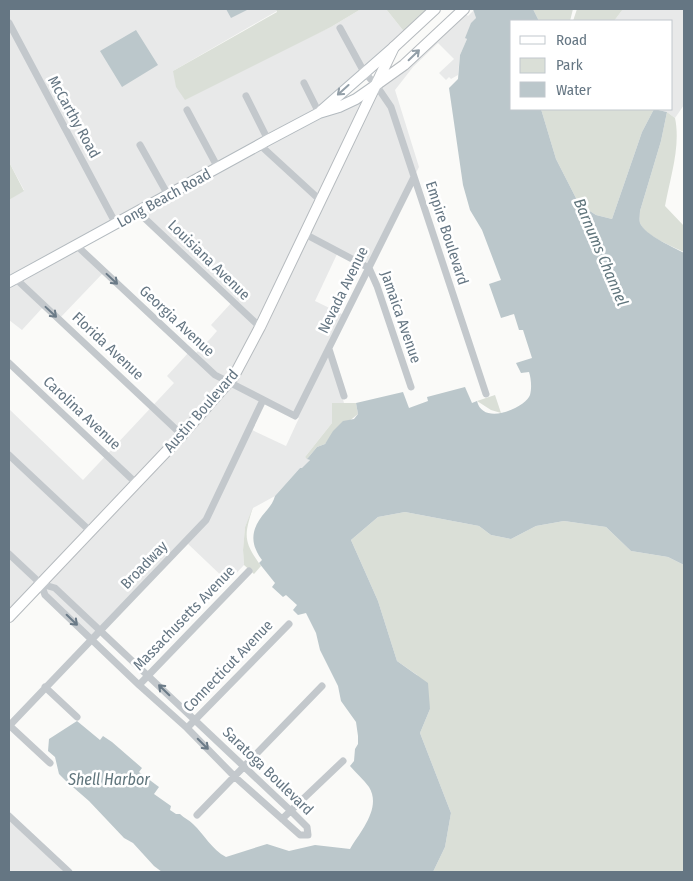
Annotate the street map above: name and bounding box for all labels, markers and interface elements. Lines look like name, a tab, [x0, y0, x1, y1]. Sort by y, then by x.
legend	[510, 20, 673, 110]
text: Road	[556, 31, 587, 49]
one-way arrow	[408, 49, 421, 61]
text: Park	[556, 56, 583, 74]
street label: McCarthy Road	[44, 73, 104, 161]
text: Water	[556, 81, 592, 99]
one-way arrow	[337, 84, 350, 96]
street label: Long Beach Road	[114, 165, 214, 231]
street label: Empire Boulevard	[422, 179, 472, 287]
water label: Barnums Channel	[570, 195, 632, 309]
street label: Louisiana Avenue	[164, 216, 254, 304]
street label: Nevada Avenue	[314, 244, 372, 336]
street label: Jamaica Avenue	[377, 269, 425, 365]
one-way arrow	[105, 273, 118, 285]
street label: Georgia Avenue	[136, 282, 218, 360]
one-way arrow	[44, 306, 57, 318]
street label: Florida Avenue	[69, 308, 147, 384]
street label: Austin Boulevard	[160, 366, 242, 456]
street label: Carolina Avenue	[40, 373, 124, 453]
street label: Broadway	[117, 537, 171, 593]
street label: Massachusetts Avenue	[129, 562, 239, 674]
one-way arrow	[66, 614, 78, 626]
street label: Connecticut Avenue	[179, 616, 277, 716]
one-way arrow	[157, 684, 170, 696]
street label: Saratoga Boulevard	[219, 723, 317, 819]
one-way arrow	[197, 738, 209, 750]
water label: Shell Harbor	[67, 770, 150, 789]

